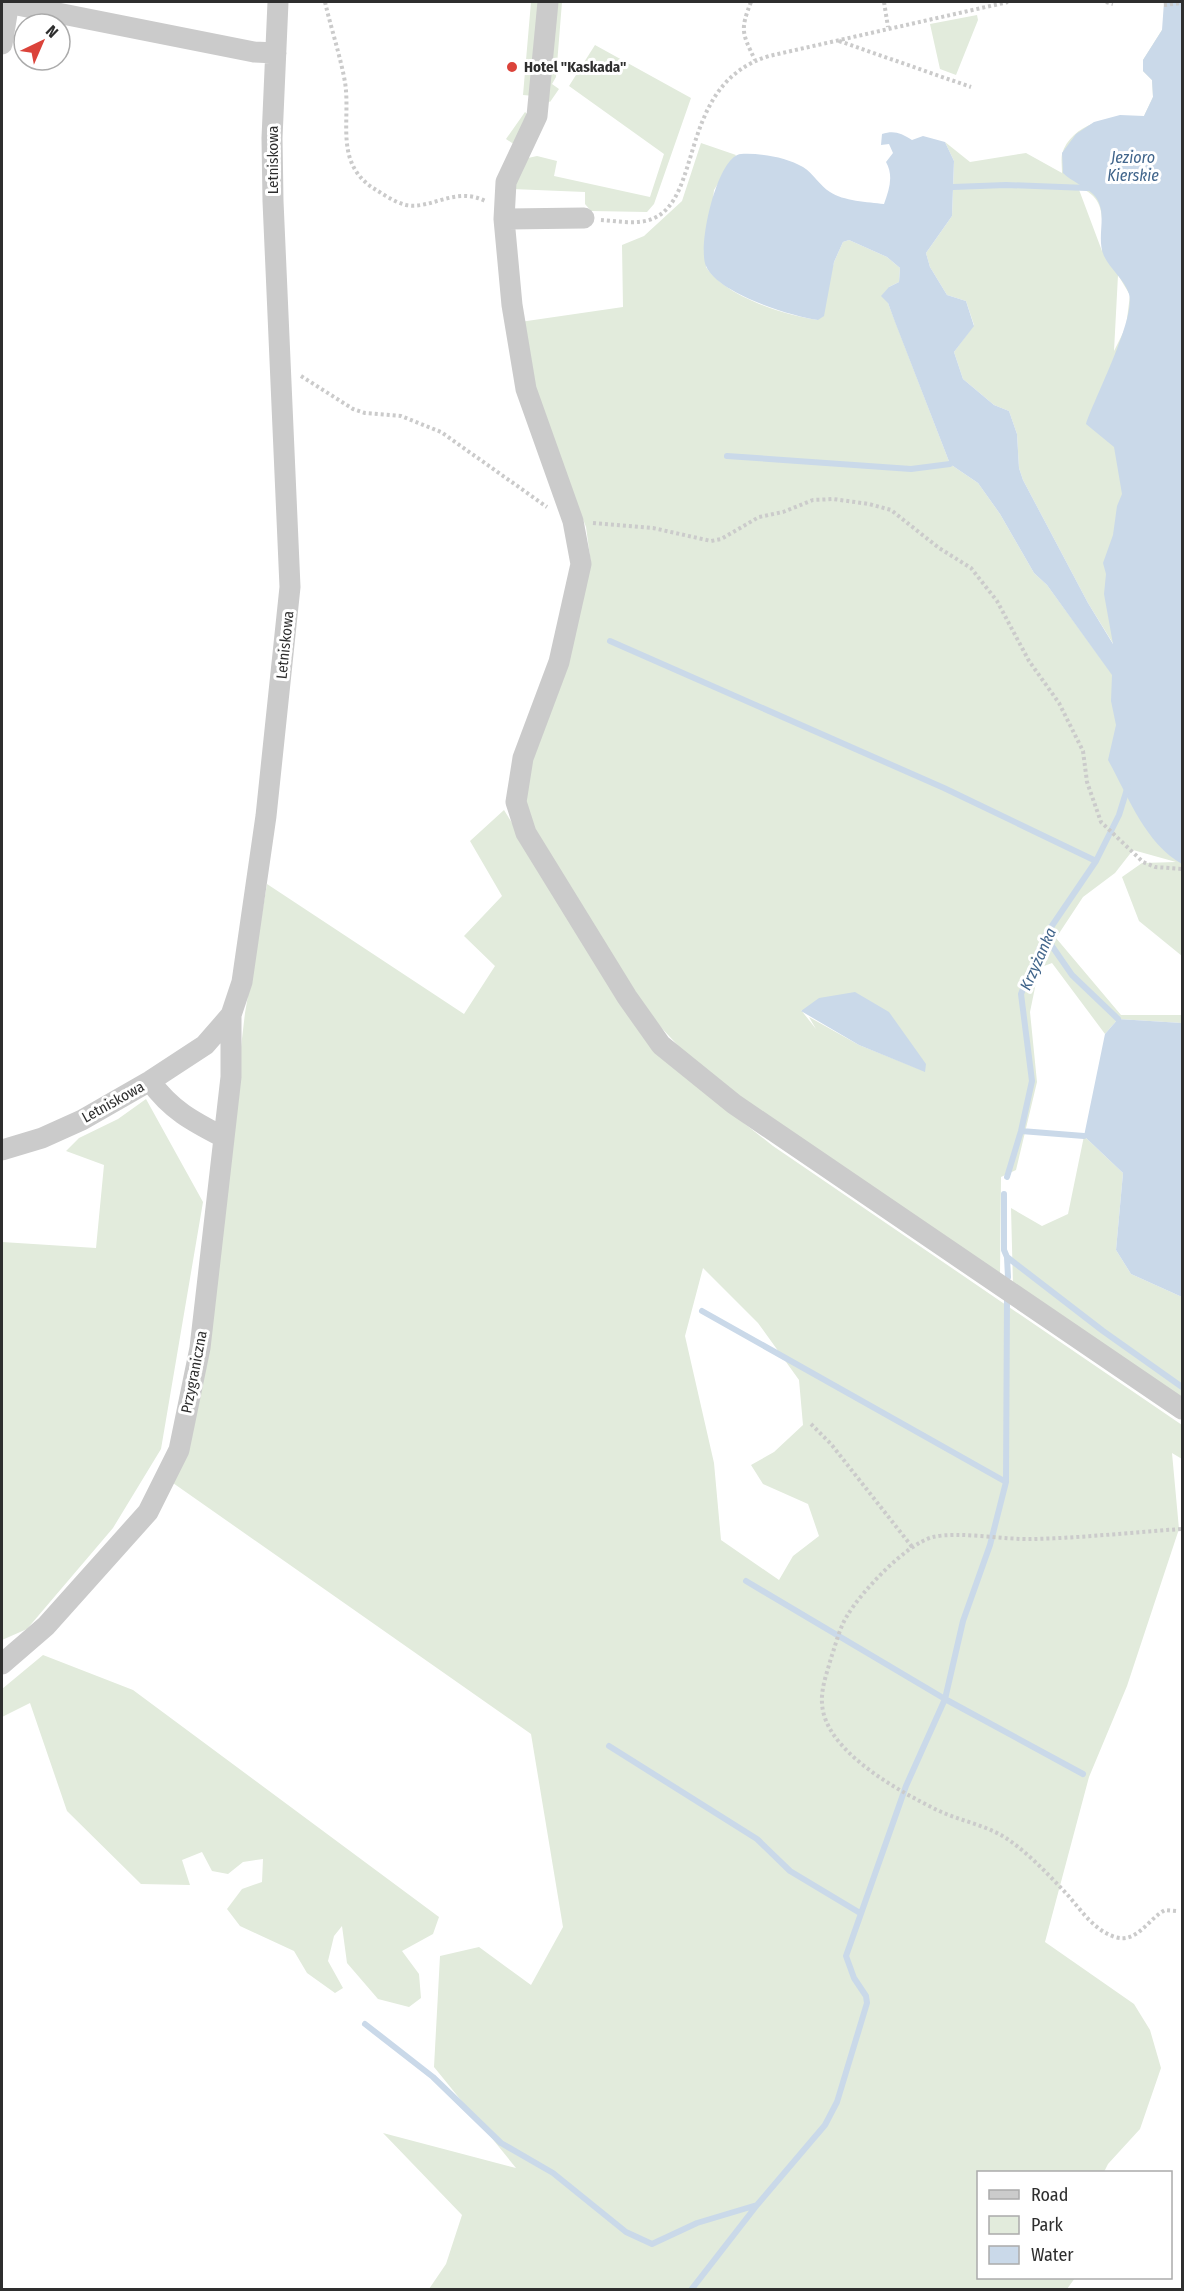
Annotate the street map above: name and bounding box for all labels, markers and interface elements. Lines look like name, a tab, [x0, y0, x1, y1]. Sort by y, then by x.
north arrow	[12, 12, 72, 72]
text: N	[42, 21, 62, 42]
place label: Hotel "Kaskada"	[524, 58, 627, 76]
marker: Hotel "Kaskada"	[505, 60, 519, 74]
street label: Letniskowa	[264, 126, 282, 194]
water label: Jezioro Kierskie	[1107, 148, 1159, 185]
street label: Letniskowa	[272, 610, 298, 680]
water label: Krzyżanka	[1016, 925, 1060, 993]
street label: Letniskowa	[79, 1078, 147, 1126]
street label: Przygraniczna	[177, 1329, 211, 1415]
legend	[977, 2171, 1172, 2279]
text: Road	[1031, 2184, 1068, 2206]
text: Park	[1031, 2214, 1064, 2236]
text: Water	[1031, 2244, 1074, 2266]

